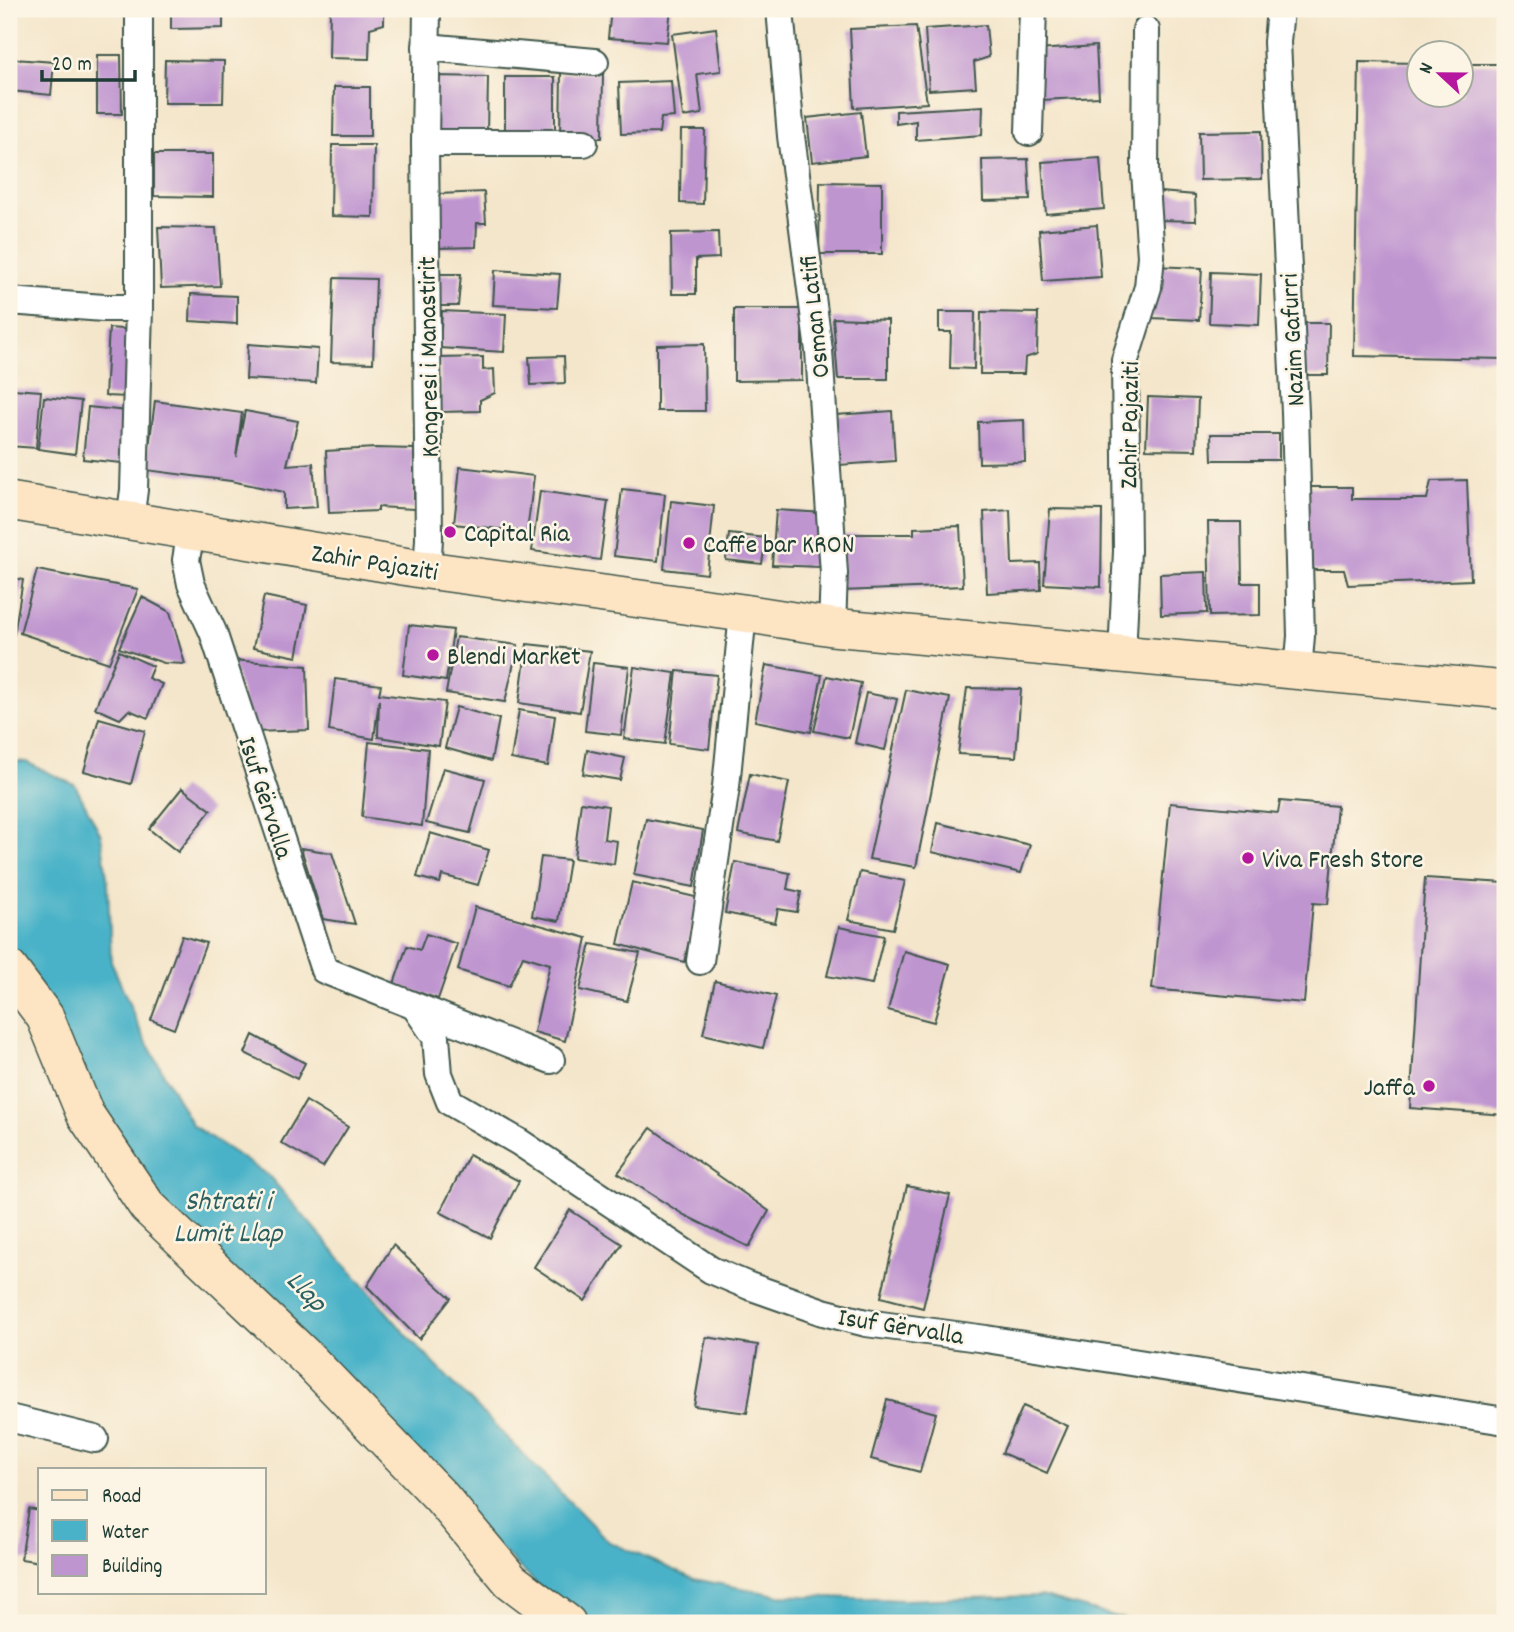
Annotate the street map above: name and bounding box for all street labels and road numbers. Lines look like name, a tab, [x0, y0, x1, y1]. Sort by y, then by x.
street label: Osman Latifi	[792, 253, 841, 380]
street label: Kongresi i Manastirit	[410, 256, 451, 458]
street label: Nazim Gafurri	[1273, 272, 1316, 407]
street label: Zahir Pajaziti	[1112, 361, 1151, 489]
street label: Zahir Pajaziti	[308, 536, 441, 593]
street label: Isuf Gërvalla	[226, 732, 301, 865]
street label: Isuf Gërvalla	[835, 1300, 967, 1357]

